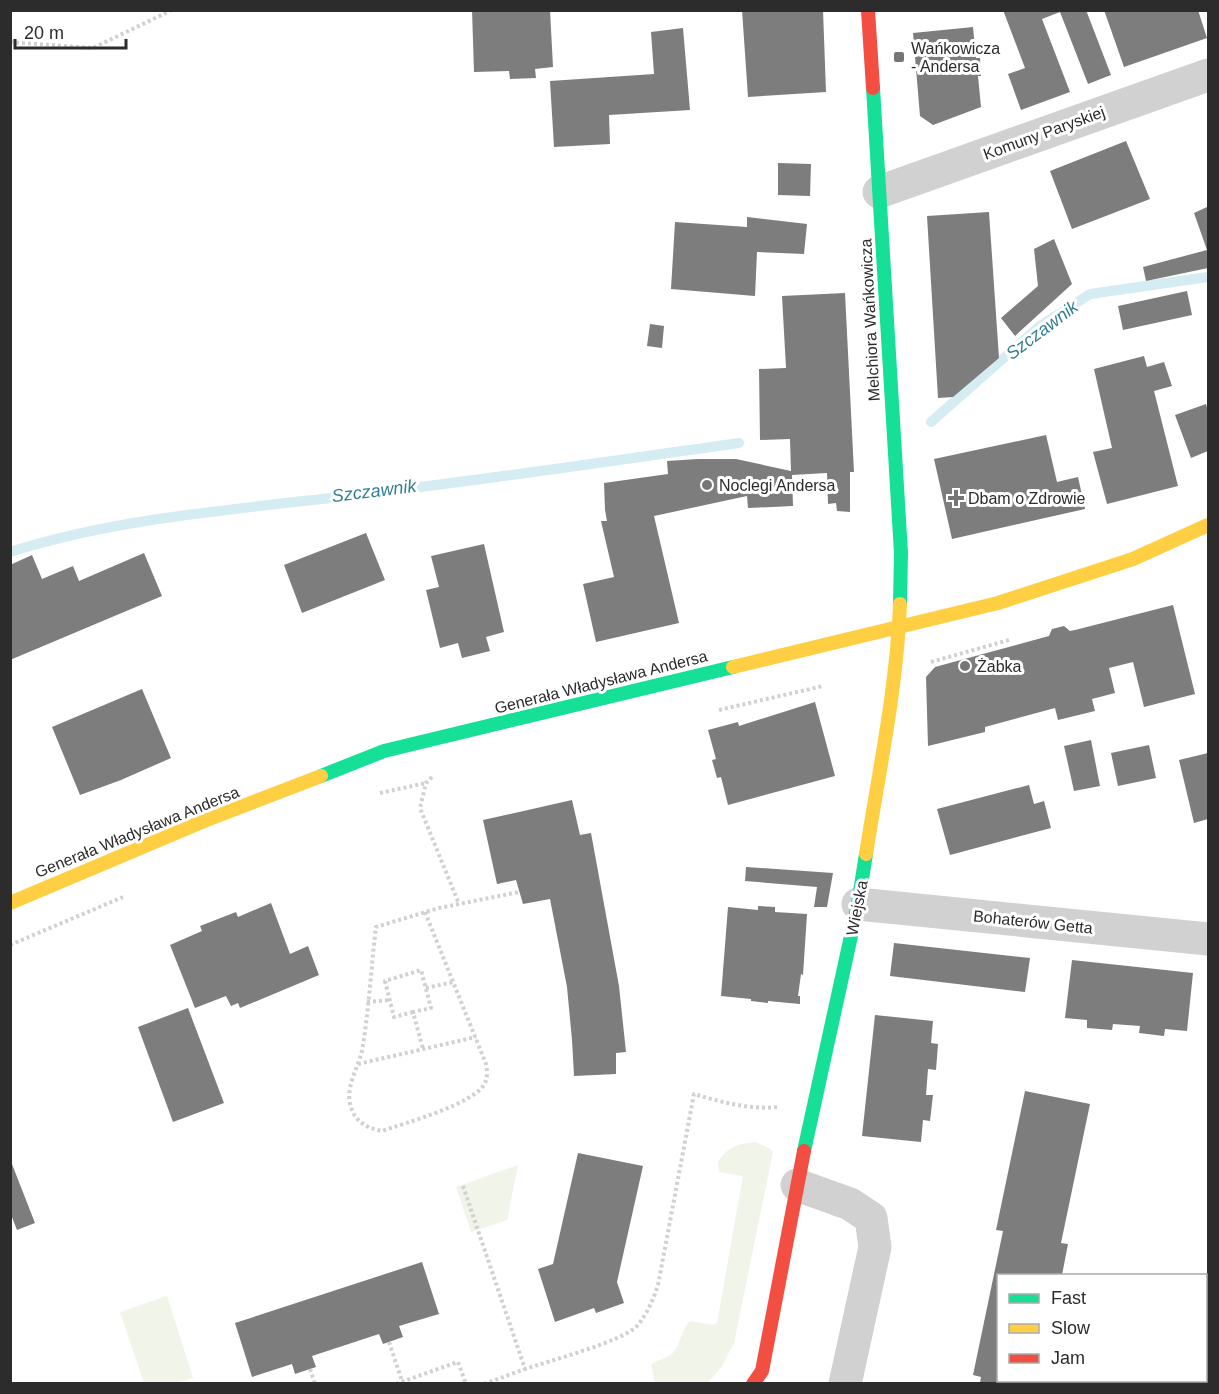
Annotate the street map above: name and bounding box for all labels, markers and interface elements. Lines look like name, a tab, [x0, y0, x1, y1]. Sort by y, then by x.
scale bar	[15, 12, 126, 50]
text: 20 m	[24, 23, 64, 43]
place label: Wańkowicza - Andersa	[911, 40, 1000, 75]
marker: Wańkowicza - Andersa	[892, 50, 906, 64]
street label: Komuny Paryskiej	[981, 103, 1107, 163]
street label: Melchiora Wańkowicza	[857, 238, 883, 402]
water label: Szczawnik	[1002, 296, 1083, 364]
water label: Szczawnik	[331, 476, 418, 506]
place label: Noclegi Andersa	[719, 477, 836, 494]
marker: Noclegi Andersa	[700, 478, 714, 492]
place label: Dbam o Zdrowie	[968, 490, 1085, 507]
marker: Dbam o Zdrowie	[949, 491, 963, 505]
street label: Generała Władysława Andersa	[493, 647, 709, 717]
place label: Żabka	[977, 657, 1022, 675]
marker: Żabka	[958, 659, 972, 673]
street label: Generała Władysława Andersa	[32, 783, 242, 881]
street label: Wiejska	[843, 879, 871, 937]
street label: Bohaterów Getta	[972, 907, 1094, 937]
legend	[997, 1274, 1207, 1382]
text: Fast	[1051, 1288, 1086, 1308]
text: Slow	[1051, 1318, 1091, 1338]
text: Jam	[1051, 1348, 1085, 1368]

